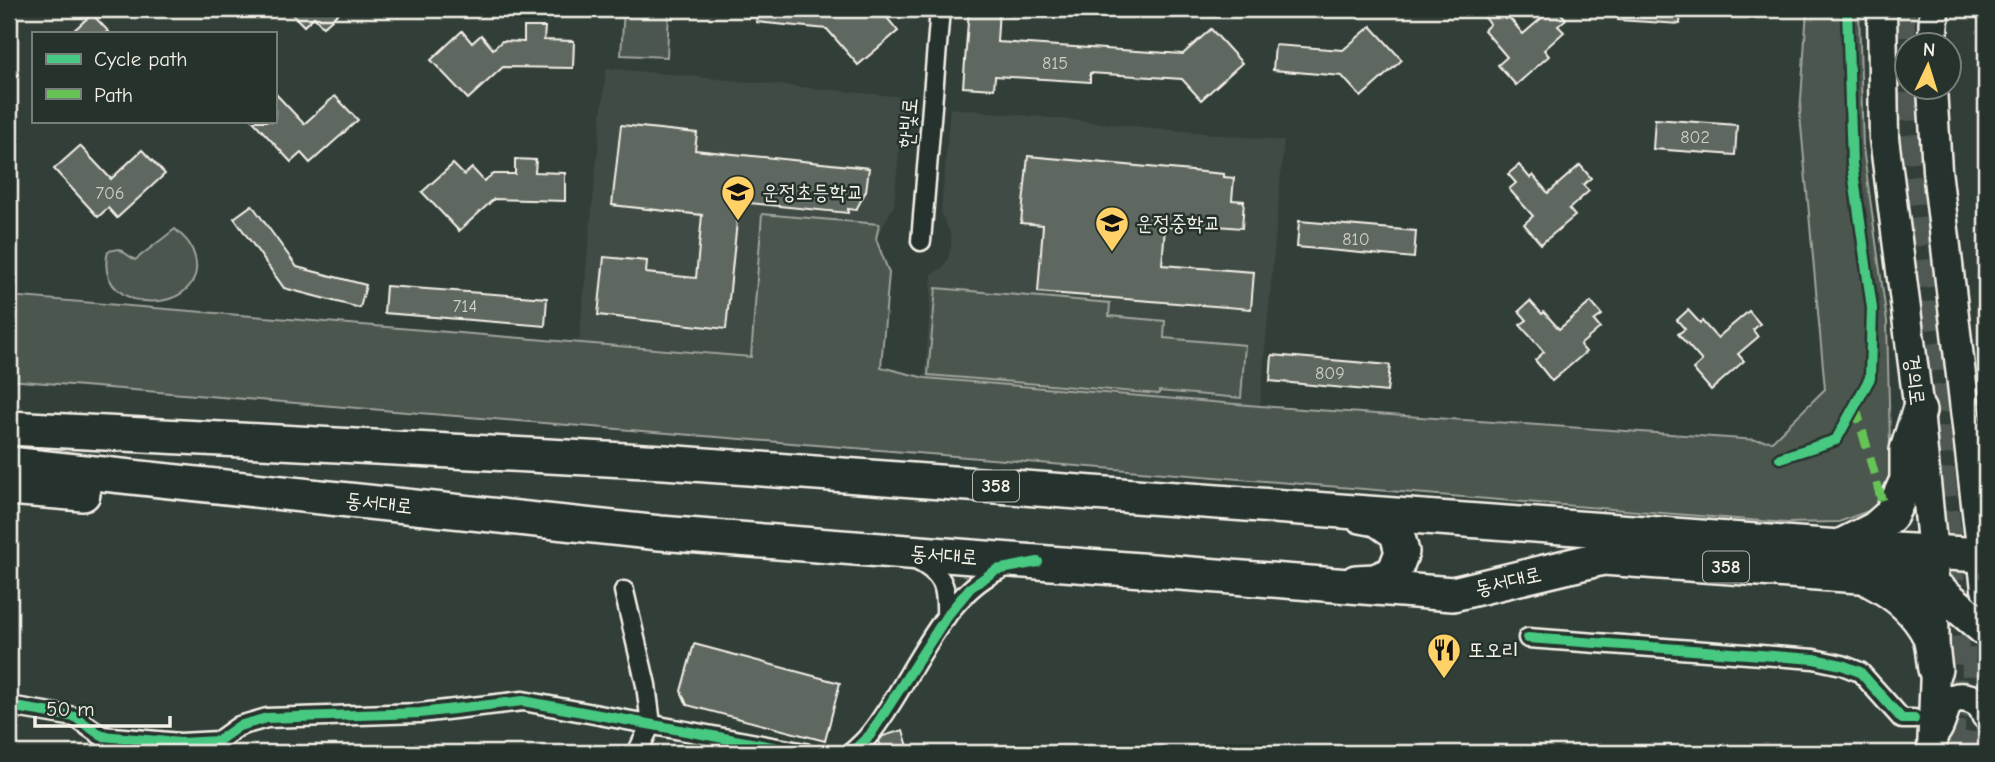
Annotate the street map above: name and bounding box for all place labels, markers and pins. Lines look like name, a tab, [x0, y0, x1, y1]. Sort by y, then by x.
school or university icon: 운정초등학교	[719, 173, 757, 222]
place label: 운정초등학교	[762, 180, 863, 204]
school or university icon: 운정중학교	[1093, 204, 1131, 253]
place label: 운정중학교	[1136, 211, 1221, 235]
restaurant icon: 또오리	[1425, 631, 1463, 680]
place label: 또오리	[1468, 638, 1519, 662]

